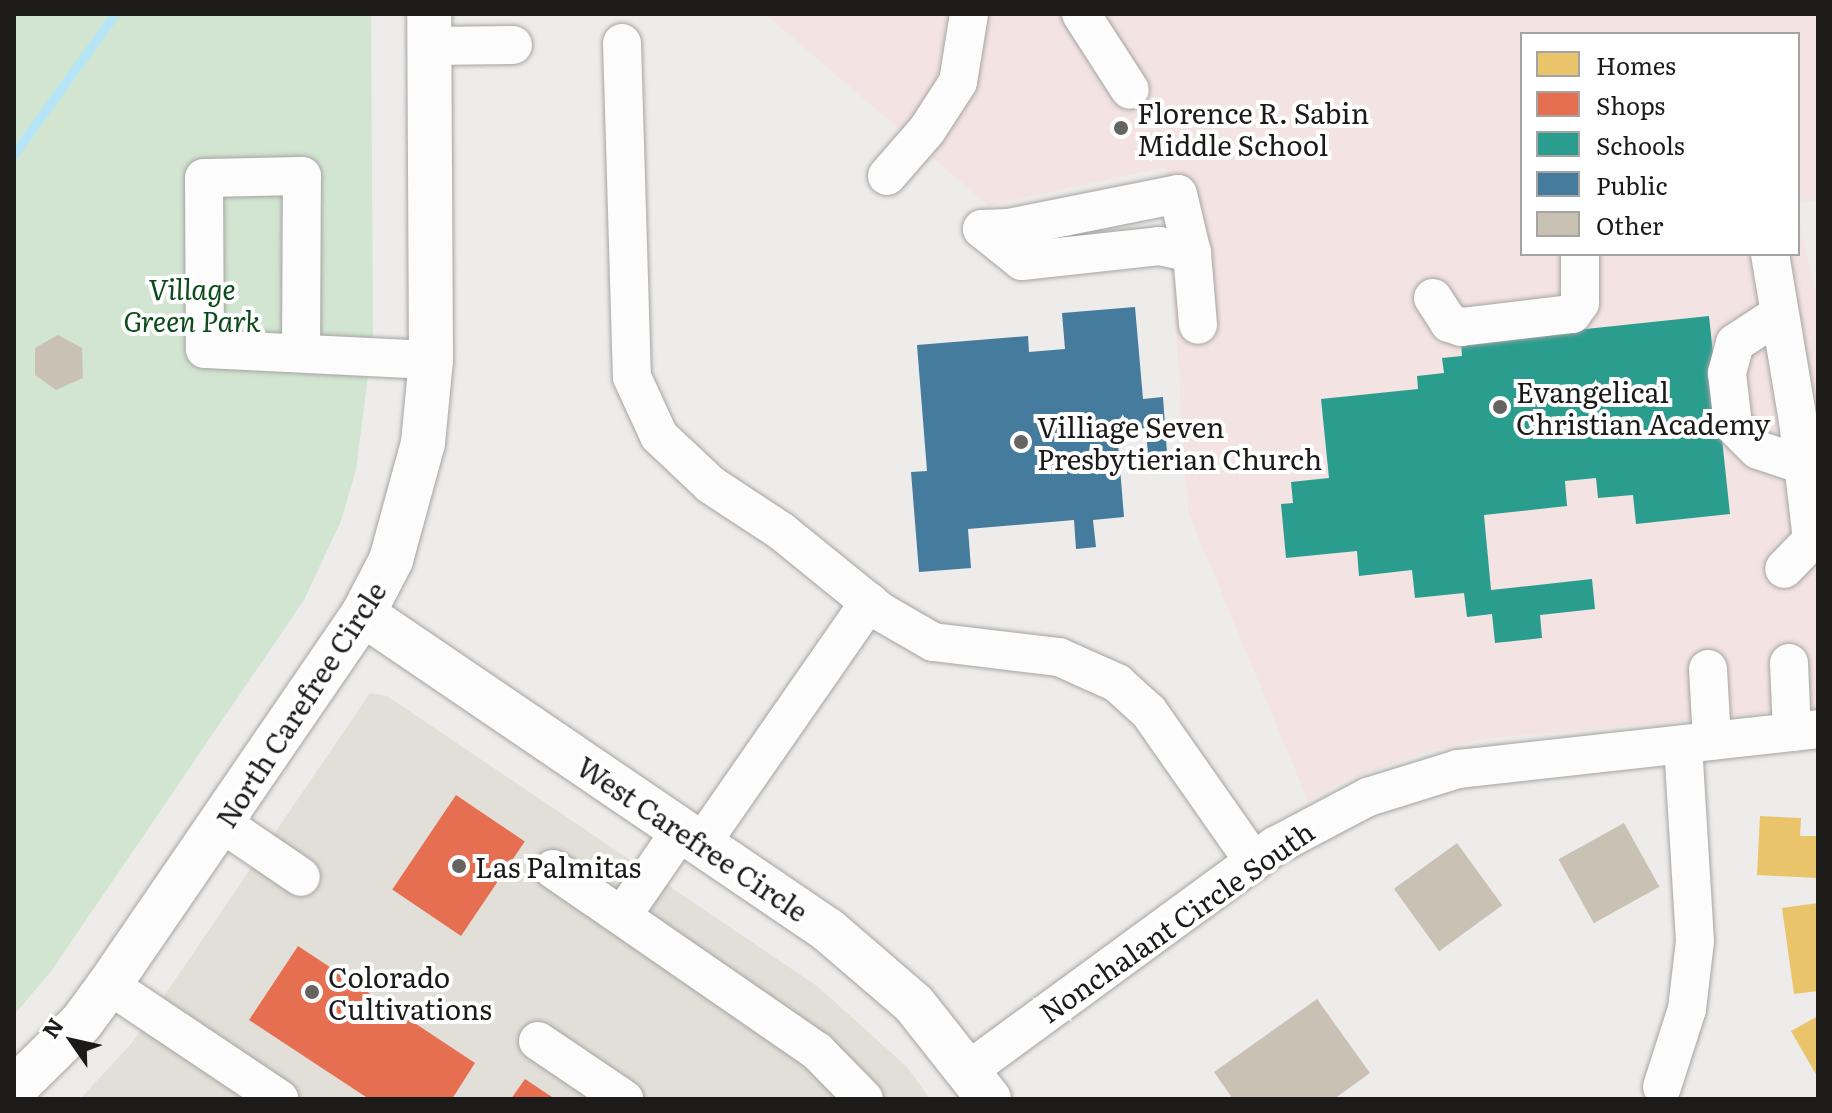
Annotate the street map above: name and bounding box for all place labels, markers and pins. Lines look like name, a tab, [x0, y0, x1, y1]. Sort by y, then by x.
place label: Florence R. Sabin Middle School	[1137, 95, 1369, 161]
marker: Florence R. Sabin Middle School	[1112, 119, 1130, 137]
place label: Evangelical Christian Academy	[1516, 374, 1770, 440]
marker: Evangelical Christian Academy	[1491, 398, 1509, 416]
place label: Villiage Seven Presbytierian Church	[1037, 409, 1322, 475]
marker: Villiage Seven Presbytierian Church	[1012, 433, 1030, 451]
place label: Las Palmitas	[475, 849, 641, 883]
marker: Las Palmitas	[450, 857, 468, 875]
place label: Colorado Cultivations	[328, 959, 492, 1025]
marker: Colorado Cultivations	[303, 983, 321, 1001]

